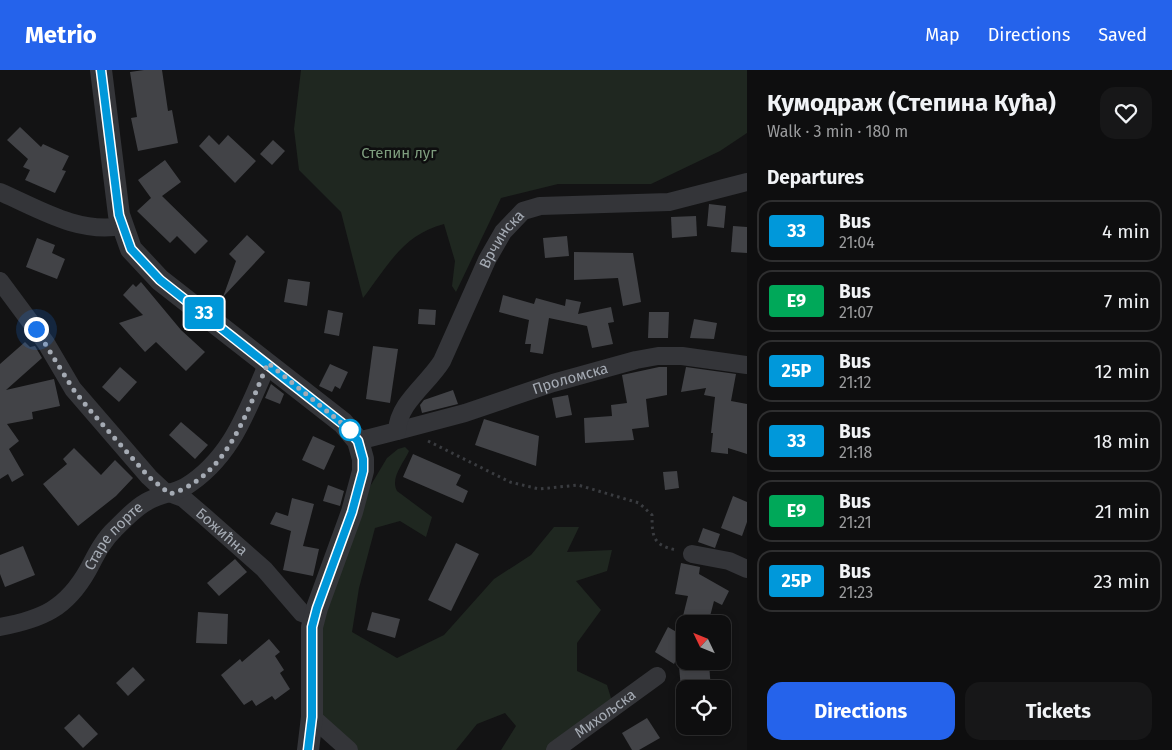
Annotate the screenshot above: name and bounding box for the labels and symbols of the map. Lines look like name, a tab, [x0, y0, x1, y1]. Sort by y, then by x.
park label: Степин луг	[361, 144, 437, 162]
street label: Врчинска	[476, 206, 528, 271]
line badge: 33	[182, 297, 226, 329]
your location	[24, 317, 49, 342]
street label: Проломска	[530, 359, 610, 398]
unlabelled marker	[339, 419, 361, 441]
street label: Старе порте	[80, 498, 147, 573]
street label: Божићна	[192, 504, 251, 559]
north arrow	[676, 615, 731, 670]
street label: Михољска	[571, 685, 639, 742]

